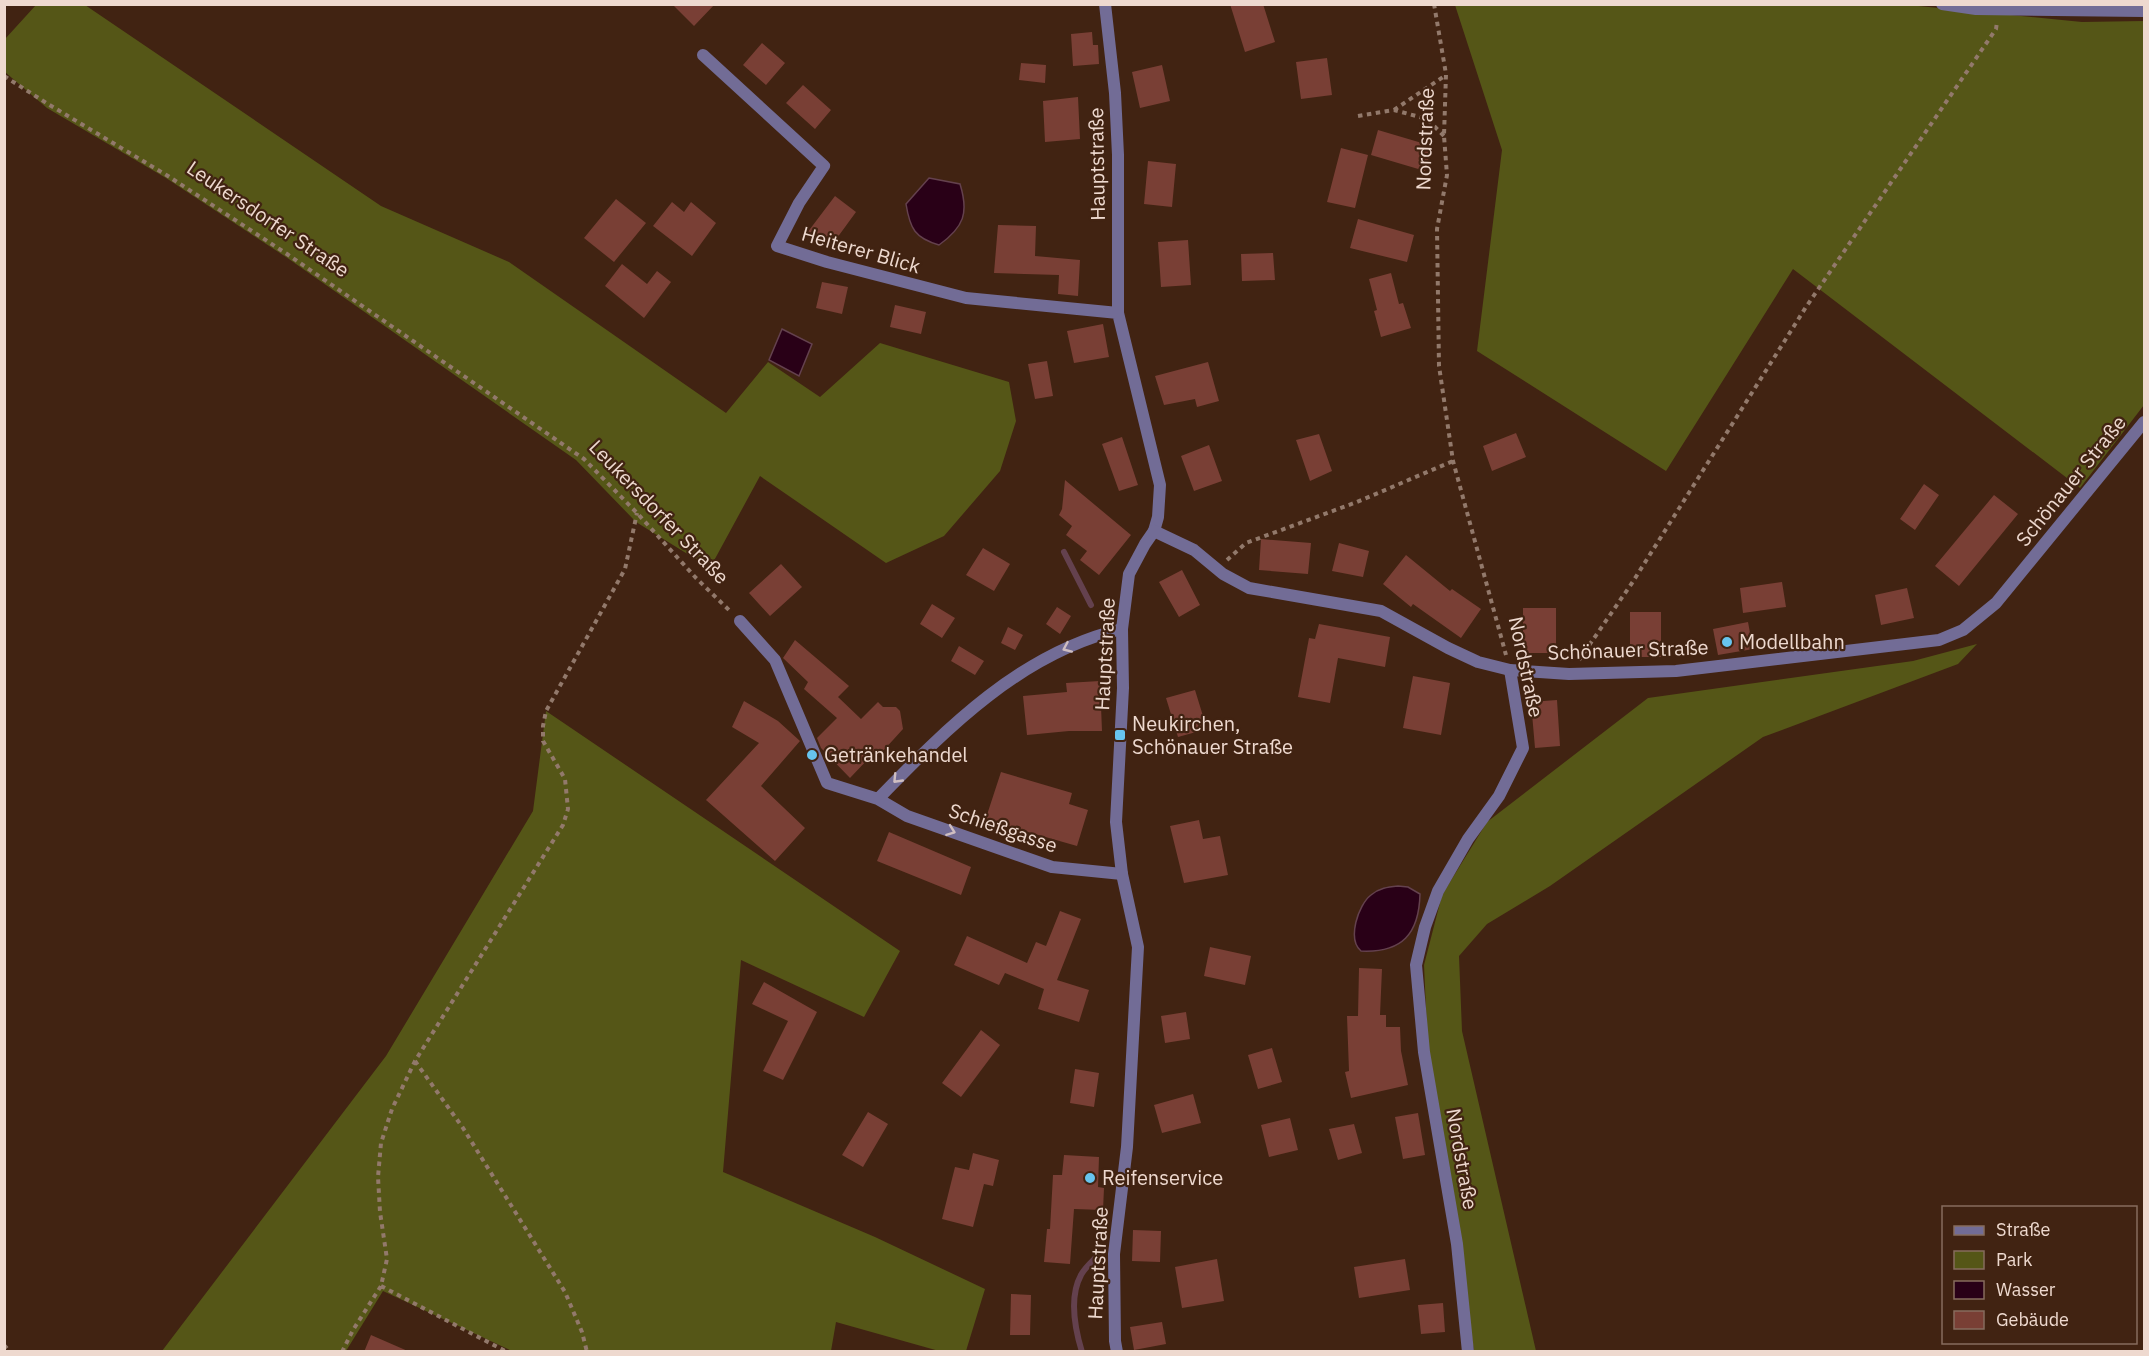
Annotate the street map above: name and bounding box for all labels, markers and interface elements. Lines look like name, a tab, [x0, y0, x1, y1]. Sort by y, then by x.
street label: Nordstraße	[1409, 87, 1440, 191]
street label: Hauptstraße	[1082, 107, 1111, 221]
street label: Leukersdorfer Straße	[182, 154, 355, 283]
street label: Heiterer Blick	[799, 220, 924, 279]
street label: Schönauer Straße	[2009, 410, 2132, 552]
street label: Leukersdorfer Straße	[583, 434, 735, 590]
street label: Hauptstraße	[1088, 597, 1121, 711]
street label: Nordstraße	[1503, 614, 1550, 720]
place label: Modellbahn	[1739, 628, 1845, 655]
street label: Schönauer Straße	[1547, 633, 1709, 666]
marker: Modellbahn	[1720, 635, 1734, 649]
one-way arrow	[1063, 641, 1074, 653]
place label: Neukirchen, Schönauer Straße	[1132, 710, 1293, 760]
marker: Neukirchen, Schönauer Straße	[1113, 728, 1127, 742]
place label: Getränkehandel	[824, 741, 968, 768]
marker: Getränkehandel	[805, 748, 819, 762]
one-way arrow	[894, 772, 905, 783]
street label: Schießgasse	[945, 796, 1061, 859]
one-way arrow	[945, 824, 955, 837]
street label: Nordstraße	[1440, 1106, 1485, 1212]
place label: Reifenservice	[1102, 1164, 1223, 1191]
marker: Reifenservice	[1083, 1171, 1097, 1185]
street label: Hauptstraße	[1081, 1206, 1114, 1320]
legend	[1942, 1206, 2137, 1344]
text: Straße	[1996, 1218, 2050, 1241]
text: Park	[1996, 1248, 2033, 1271]
text: Wasser	[1996, 1278, 2056, 1301]
text: Gebäude	[1996, 1308, 2069, 1331]

